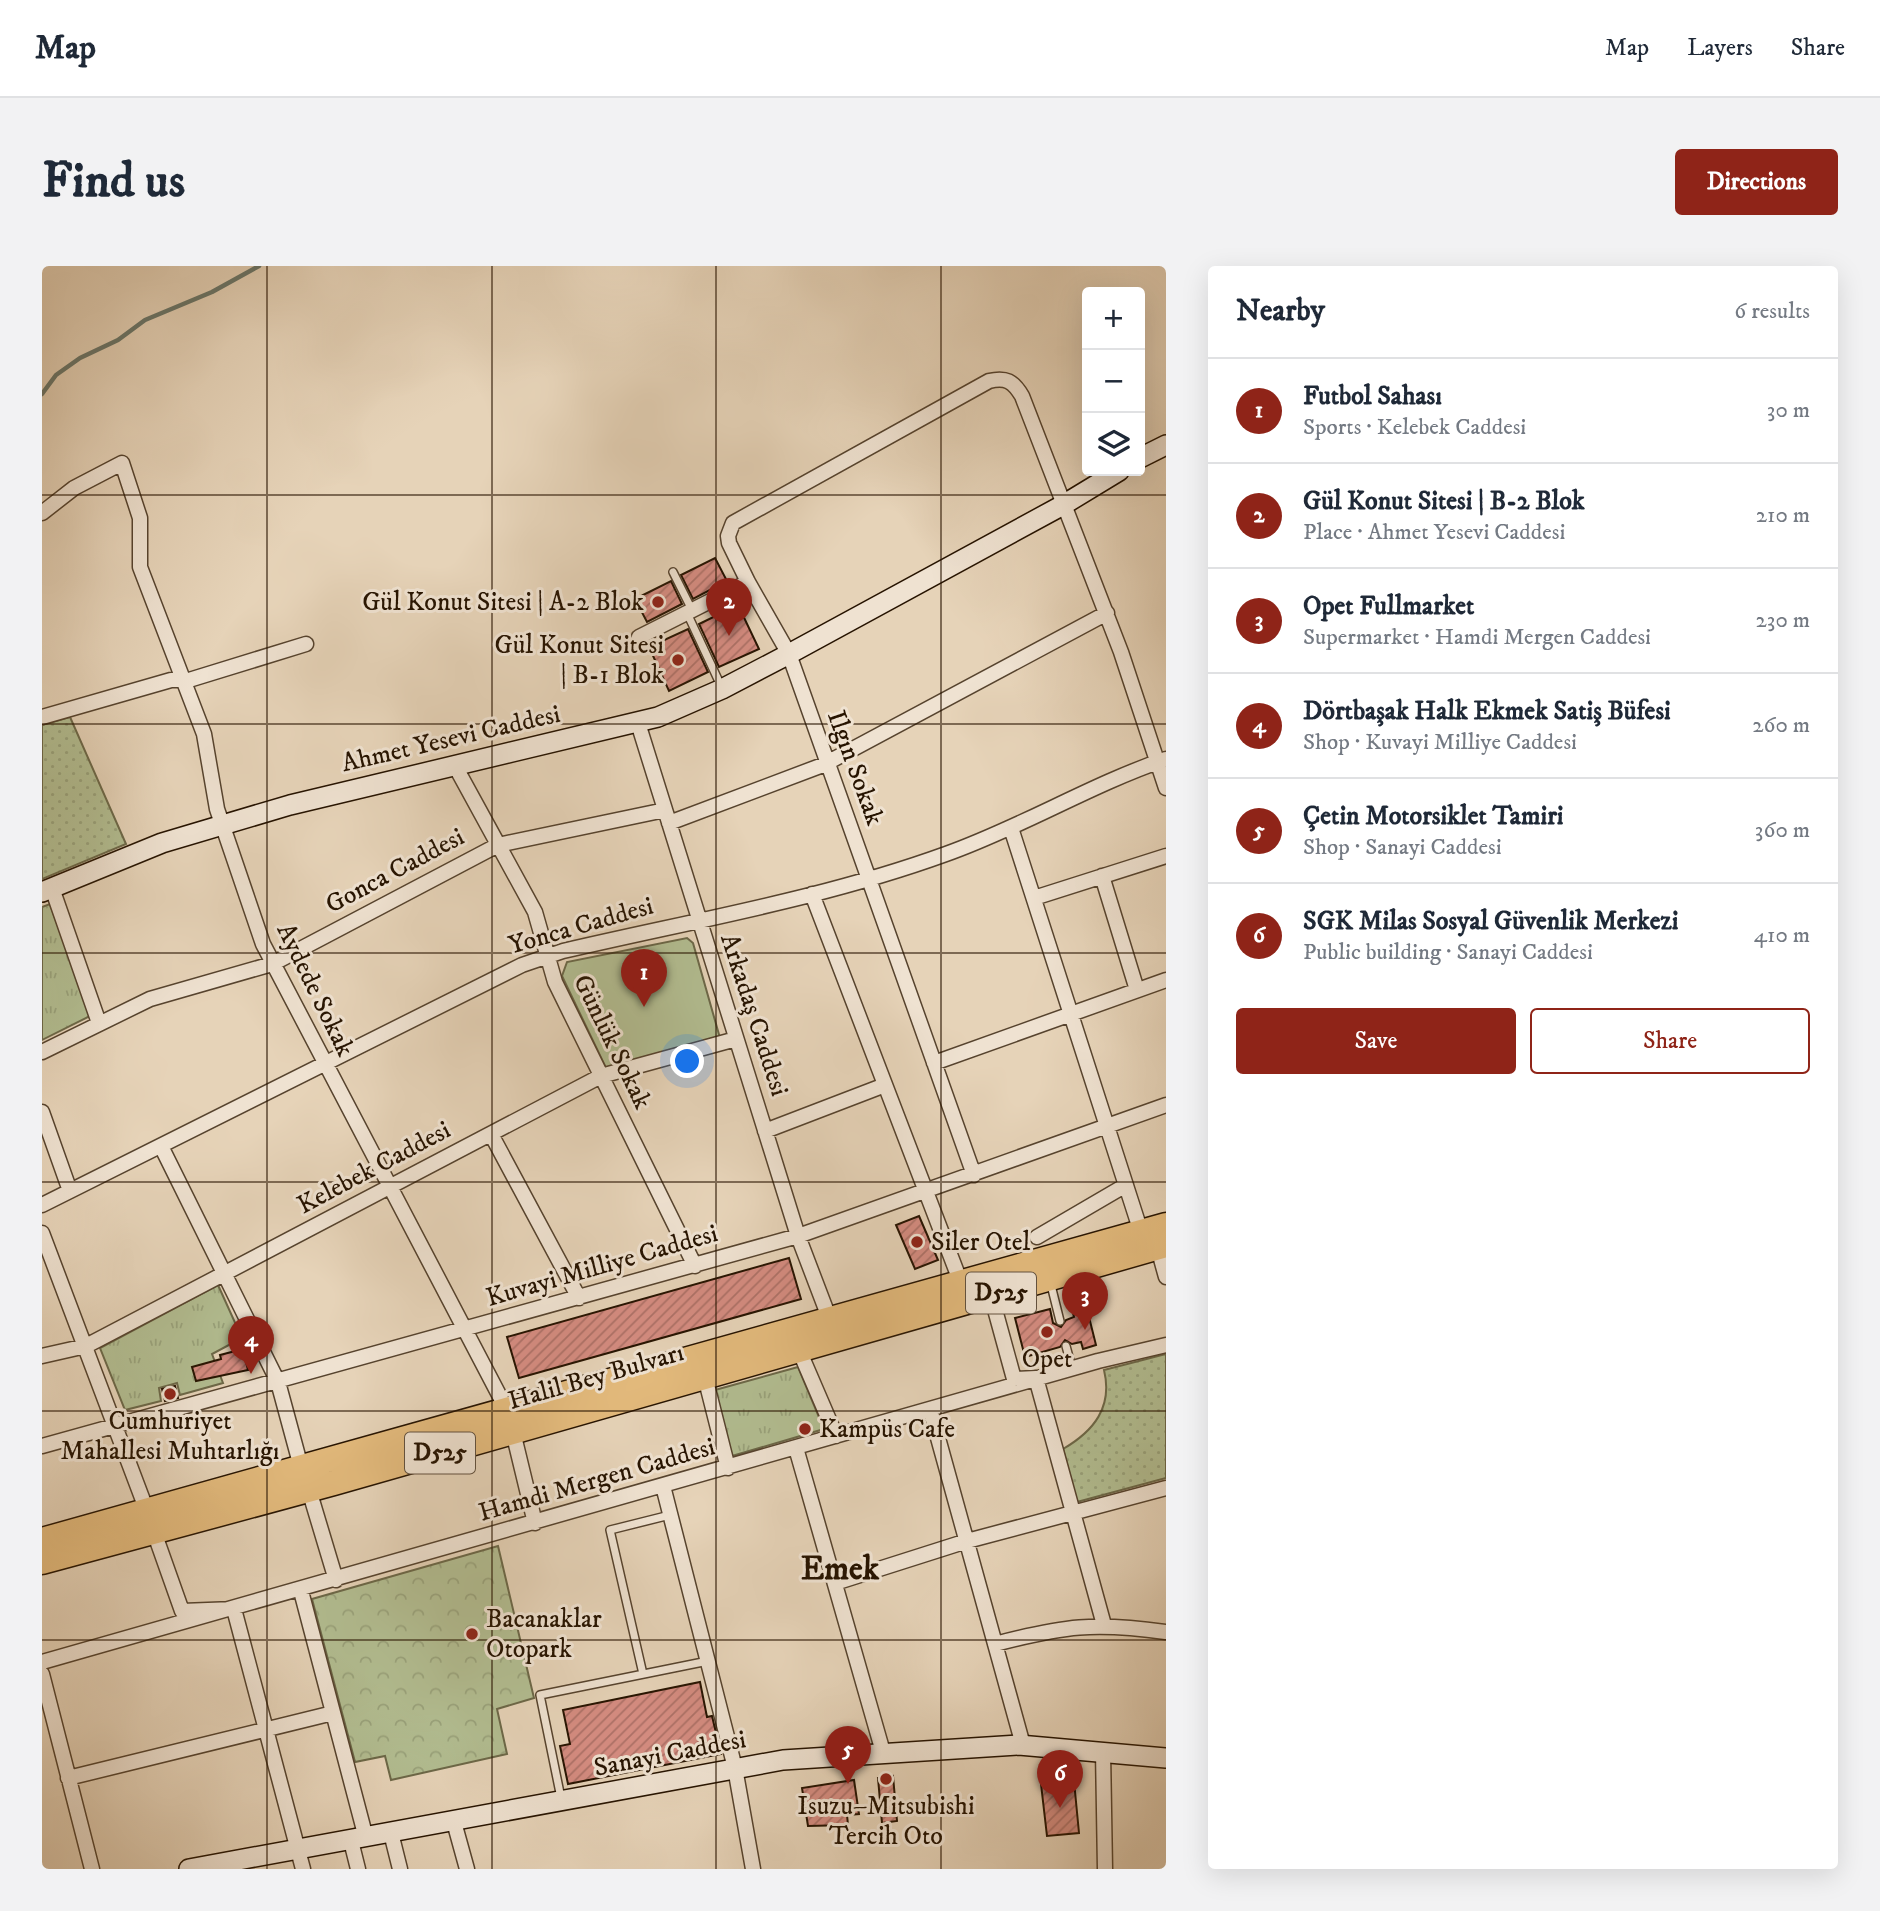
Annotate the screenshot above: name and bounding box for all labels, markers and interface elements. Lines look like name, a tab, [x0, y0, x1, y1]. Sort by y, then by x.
text: Map	[35, 28, 96, 69]
text: Map	[1605, 33, 1649, 63]
text: Layers	[1687, 33, 1753, 63]
text: Share	[1791, 33, 1845, 63]
button: Directions	[1675, 149, 1838, 215]
text: Find us	[42, 151, 185, 213]
map controls	[1082, 287, 1145, 476]
button: +	[1082, 287, 1145, 350]
text: Nearby	[1236, 293, 1325, 330]
text: 6 results	[1734, 297, 1810, 326]
button: −	[1082, 350, 1145, 413]
text: Futbol Sahası	[1303, 380, 1442, 413]
text: 1	[1255, 396, 1263, 425]
text: 30 m	[1767, 396, 1810, 425]
button: layers	[1082, 413, 1145, 476]
text: Sports · Kelebek Caddesi	[1303, 413, 1526, 442]
text: Gül Konut Sitesi | B-2 Blok	[1303, 485, 1585, 518]
text: 2	[1253, 501, 1265, 530]
text: 210 m	[1756, 501, 1810, 530]
text: Place · Ahmet Yesevi Caddesi	[1303, 518, 1565, 547]
pin: 2	[706, 578, 752, 636]
place label: Gül Konut Sitesi | A-2 Blok	[362, 586, 644, 619]
text: Opet Fullmarket	[1303, 590, 1474, 623]
marker: Gül Konut Sitesi | A-2 Blok	[650, 594, 666, 610]
text: 3	[1255, 606, 1263, 635]
text: 230 m	[1756, 606, 1810, 635]
text: Supermarket · Hamdi Mergen Caddesi	[1303, 623, 1651, 652]
place label: Gül Konut Sitesi | B-1 Blok	[495, 629, 664, 692]
marker: Gül Konut Sitesi | B-1 Blok	[670, 652, 686, 668]
text: Dörtbaşak Halk Ekmek Satiş Büfesi	[1303, 695, 1671, 728]
street label: Ahmet Yesevi Caddesi	[338, 698, 564, 780]
street label: Ilgın Sokak	[819, 706, 891, 830]
text: 4	[1252, 711, 1266, 740]
text: 260 m	[1752, 711, 1810, 740]
text: Shop · Kuvayi Milliye Caddesi	[1303, 728, 1577, 757]
text: Çetin Motorsiklet Tamiri	[1303, 800, 1564, 833]
text: 5	[1253, 816, 1265, 845]
text: 360 m	[1755, 816, 1810, 845]
street label: Gonca Caddesi	[320, 821, 470, 921]
text: Shop · Sanayi Caddesi	[1303, 833, 1502, 862]
street label: Yonca Caddesi	[505, 890, 657, 962]
text: SGK Milas Sosyal Güvenlik Merkezi	[1303, 905, 1679, 938]
street label: Aydede Sokak	[269, 918, 362, 1062]
text: 6	[1253, 921, 1265, 950]
text: 410 m	[1754, 921, 1810, 950]
street label: Arkadaş Caddesi	[712, 930, 796, 1100]
text: Public building · Sanayi Caddesi	[1303, 938, 1593, 967]
pin: 1	[621, 949, 667, 1007]
street label: Günlük Sokak	[565, 969, 659, 1115]
button: Save	[1236, 1008, 1516, 1074]
button: Share	[1530, 1008, 1810, 1074]
your location	[670, 1044, 704, 1078]
street label: Kelebek Caddesi	[292, 1114, 456, 1222]
street label: Kuvayi Milliye Caddesi	[482, 1217, 722, 1315]
place label: Siler Otel	[931, 1226, 1031, 1259]
marker: Siler Otel	[909, 1234, 925, 1250]
pin: 3	[1062, 1272, 1108, 1330]
road number: D525	[966, 1273, 1036, 1314]
pin: 4	[228, 1316, 274, 1374]
marker: Opet	[1039, 1324, 1055, 1340]
street label: Halil Bey Bulvarı	[504, 1336, 688, 1418]
place label: Opet	[1022, 1343, 1072, 1376]
marker: Cumhuriyet Mahallesi Muhtarlığı	[162, 1386, 178, 1402]
place label: Cumhuriyet Mahallesi Muhtarlığı	[61, 1405, 279, 1468]
place label: Kampüs Cafe	[819, 1413, 955, 1446]
marker: Kampüs Cafe	[797, 1421, 813, 1437]
street label: Hamdi Mergen Caddesi	[475, 1430, 719, 1530]
road number: D525	[405, 1433, 475, 1474]
district label: Emek	[801, 1549, 880, 1590]
place label: Bacanaklar Otopark	[486, 1603, 602, 1666]
marker: Bacanaklar Otopark	[464, 1626, 480, 1642]
street label: Sanayi Caddesi	[591, 1723, 749, 1785]
pin: 5	[825, 1726, 871, 1784]
pin: 6	[1037, 1750, 1083, 1808]
marker: Isuzu–Mitsubishi Tercih Oto	[878, 1771, 894, 1787]
place label: Isuzu–Mitsubishi Tercih Oto	[797, 1790, 975, 1853]

